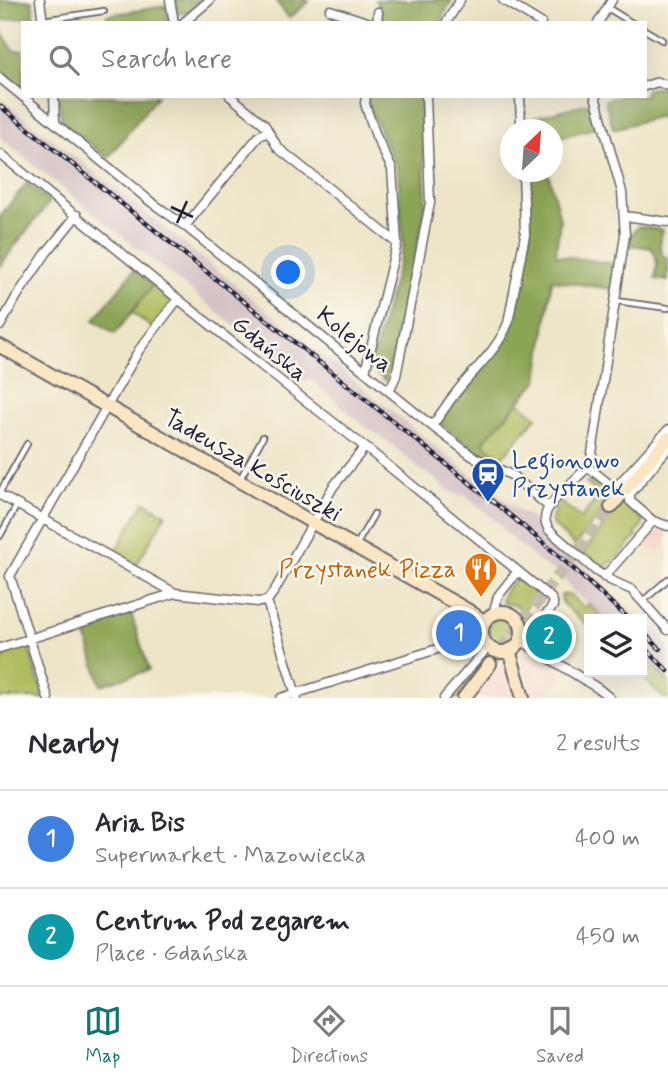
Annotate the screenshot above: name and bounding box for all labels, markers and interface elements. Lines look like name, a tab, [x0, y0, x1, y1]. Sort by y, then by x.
search box	[21, 21, 647, 98]
icon: search	[45, 41, 83, 79]
text: Search here	[101, 43, 232, 77]
north arrow	[500, 119, 563, 182]
your location	[271, 255, 305, 289]
street label: Kolejowa	[310, 300, 399, 380]
street label: Gdańska	[225, 309, 313, 389]
street label: Tadeusza Kościuszki	[158, 403, 347, 530]
place label: Legionowo Przystanek	[512, 446, 625, 505]
station icon: Legionowo Przystanek	[469, 455, 507, 504]
restaurant icon: Przystanek Pizza	[462, 550, 500, 599]
place label: Przystanek Pizza	[279, 555, 456, 586]
pin: 1	[436, 607, 482, 659]
pin: 2	[526, 611, 572, 663]
map controls	[584, 614, 647, 677]
button: layers	[584, 614, 647, 677]
text: Nearby	[28, 724, 119, 763]
text: 2 results	[556, 729, 640, 759]
text: Aria Bis	[95, 807, 185, 841]
text: 1	[46, 824, 56, 854]
text: 400 m	[575, 824, 640, 854]
text: Supermarket · Mazowiecka	[95, 841, 366, 871]
text: Centrum Pod zegarem	[95, 905, 350, 939]
text: 2	[45, 922, 57, 952]
text: 450 m	[576, 922, 640, 952]
text: Place · Gdańska	[95, 939, 248, 969]
tab: Map	[84, 1002, 122, 1069]
tab: Directions	[290, 1002, 368, 1069]
tab: Saved	[536, 1002, 584, 1069]

